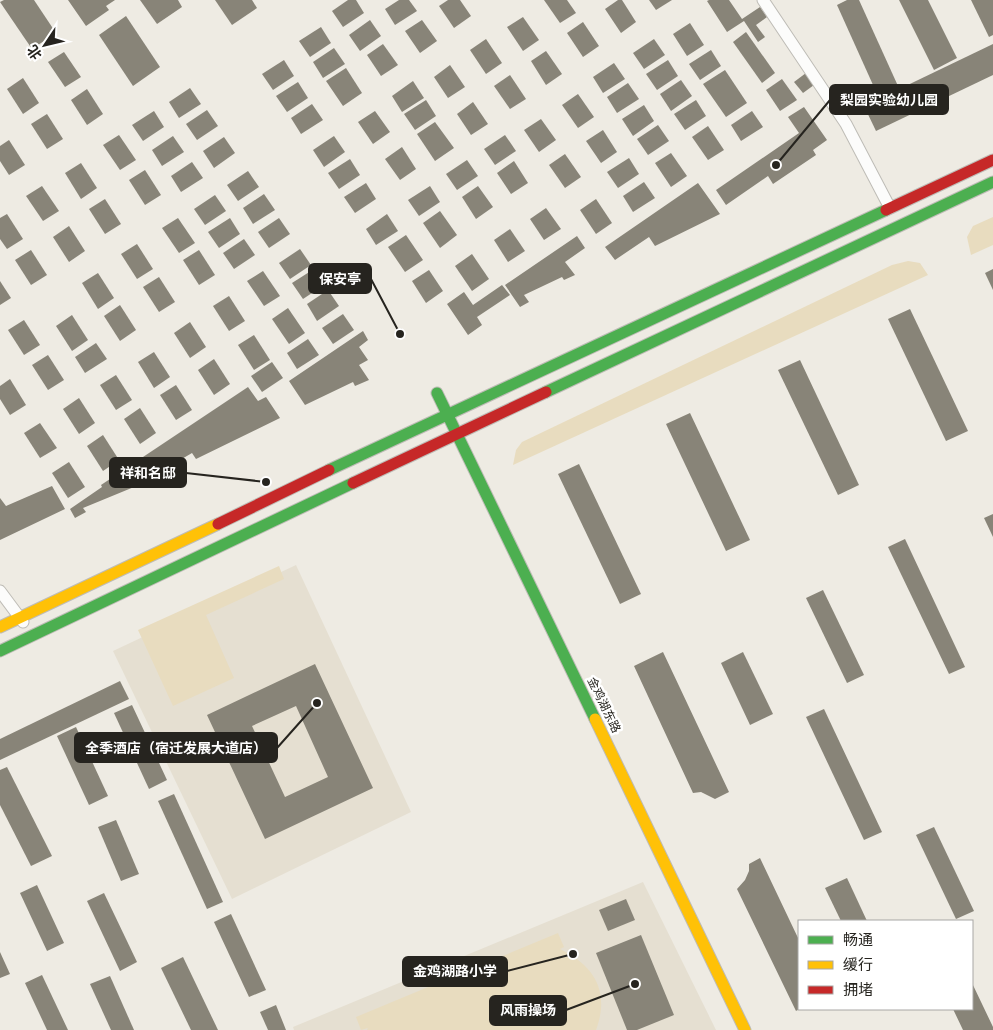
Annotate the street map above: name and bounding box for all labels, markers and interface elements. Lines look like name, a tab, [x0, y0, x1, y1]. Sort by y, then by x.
north arrow	[20, 20, 70, 70]
text: 北	[24, 42, 45, 63]
callout: 梨园实验幼儿园	[830, 85, 948, 114]
text: 梨园实验幼儿园	[840, 92, 938, 108]
callout: 保安亭	[309, 264, 371, 293]
text: 保安亭	[319, 271, 361, 287]
callout: 祥和名邸	[110, 458, 186, 487]
text: 祥和名邸	[120, 465, 176, 481]
street label: 金鸡湖东路	[585, 675, 623, 735]
callout: 全季酒店（宿迁发展大道店）	[75, 733, 277, 762]
text: 全季酒店（宿迁发展大道店）	[85, 740, 267, 756]
legend	[798, 920, 973, 1010]
text: 畅通	[843, 931, 873, 949]
text: 缓行	[843, 956, 873, 974]
callout: 金鸡湖路小学	[403, 957, 507, 986]
text: 金鸡湖路小学	[413, 963, 497, 979]
text: 拥堵	[843, 981, 873, 999]
callout: 风雨操场	[490, 996, 566, 1025]
text: 风雨操场	[500, 1002, 556, 1018]

